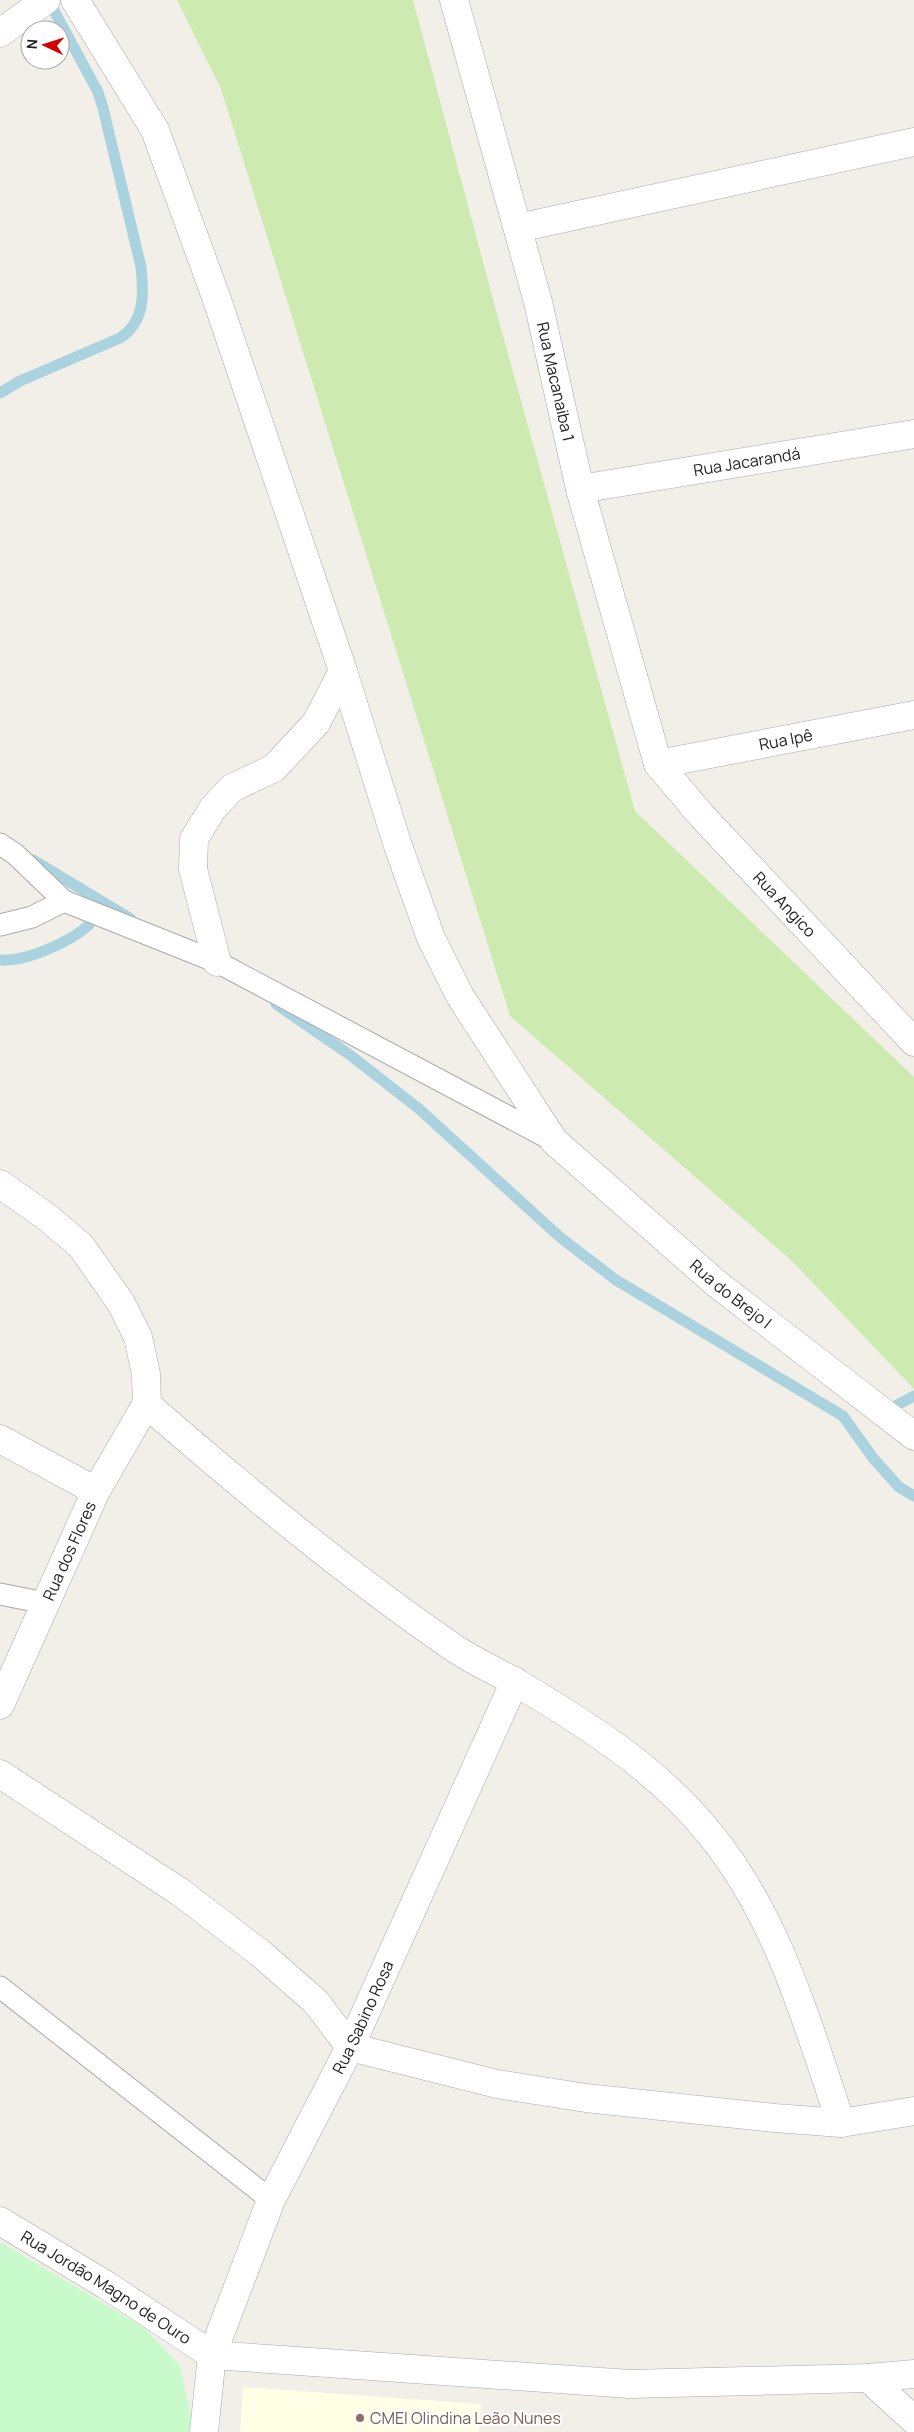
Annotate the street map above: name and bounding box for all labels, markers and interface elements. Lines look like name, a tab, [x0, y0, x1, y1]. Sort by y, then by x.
north arrow	[20, 20, 70, 70]
text: N	[22, 38, 41, 50]
street label: Rua Macanaiba 1	[532, 320, 580, 443]
street label: Rua Jacarandá	[692, 442, 802, 481]
street label: Rua Ipê	[757, 724, 814, 755]
street label: Rua Angico	[748, 867, 821, 942]
street label: Rua do Brejo I	[685, 1254, 776, 1333]
street label: Rua dos Flores	[37, 1498, 101, 1604]
street label: Rua Sabino Rosa	[327, 1957, 399, 2078]
street label: Rua Jordão Magno de Ouro	[17, 2225, 195, 2349]
place label: CMEI Olindina Leão Nunes	[370, 2407, 561, 2429]
marker: CMEI Olindina Leão Nunes	[354, 2412, 366, 2424]

